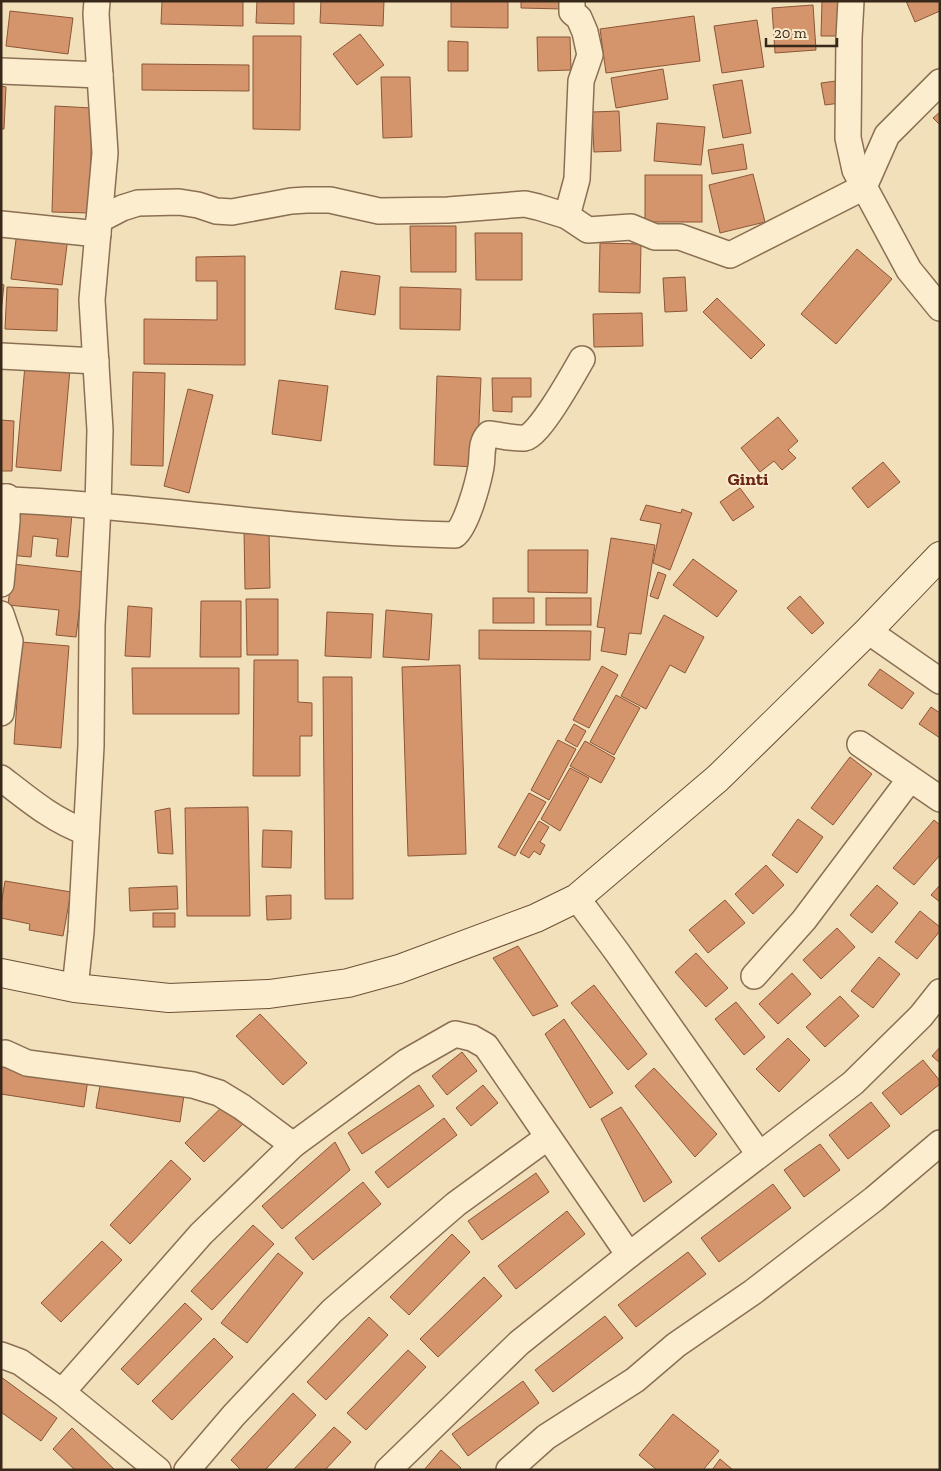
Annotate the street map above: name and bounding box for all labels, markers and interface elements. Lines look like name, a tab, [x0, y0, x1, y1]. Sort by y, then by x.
scale bar	[766, 15, 837, 47]
text: 20 m	[774, 24, 807, 42]
district label: Ginti	[728, 468, 769, 490]

